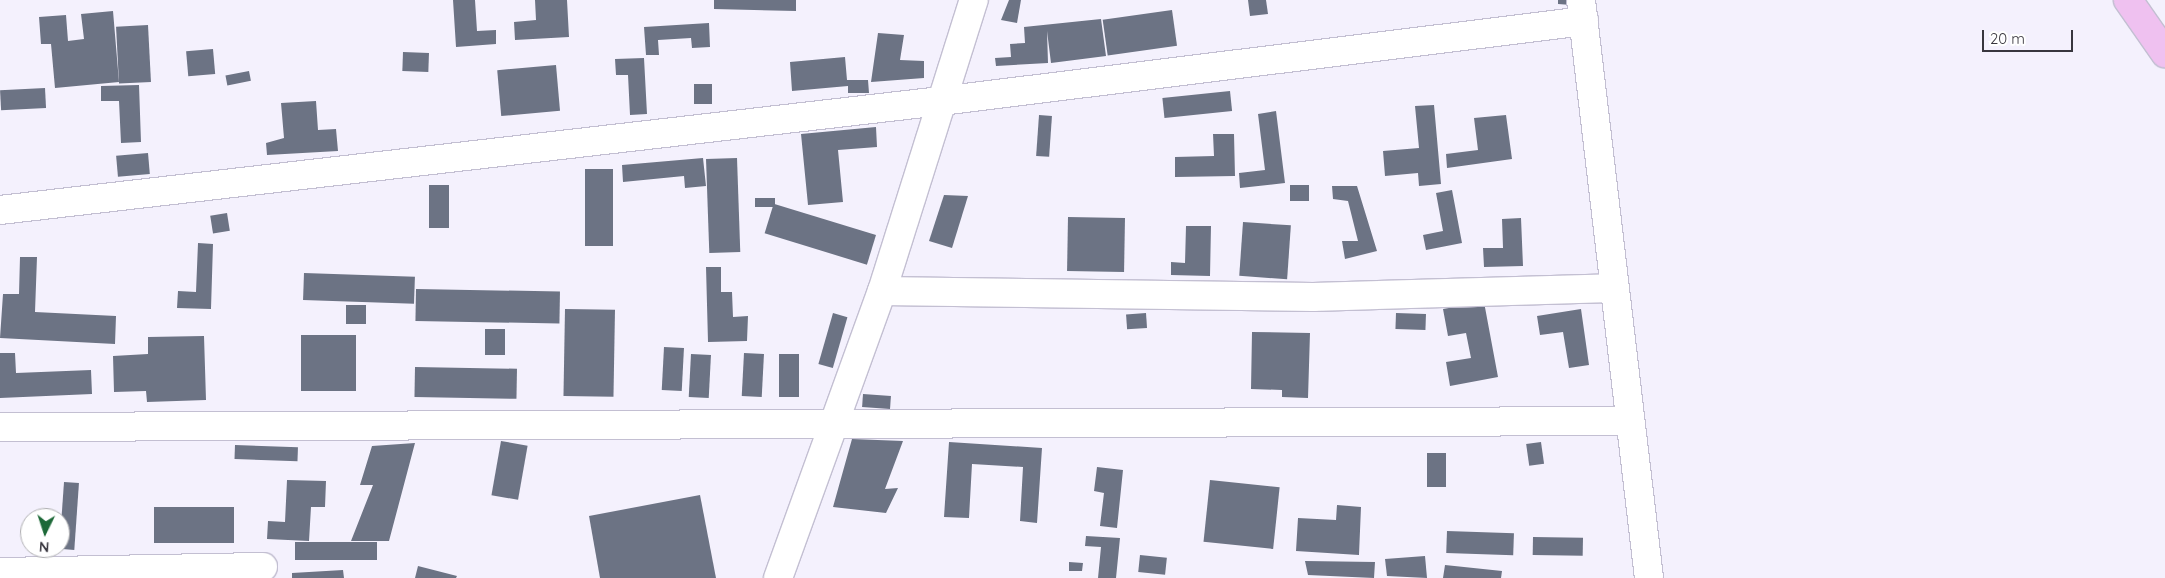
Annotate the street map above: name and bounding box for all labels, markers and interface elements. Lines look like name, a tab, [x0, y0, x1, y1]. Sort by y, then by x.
scale bar	[1985, 20, 2076, 52]
text: 20 m	[1990, 29, 2025, 48]
north arrow	[20, 508, 70, 558]
text: N	[38, 538, 50, 556]

